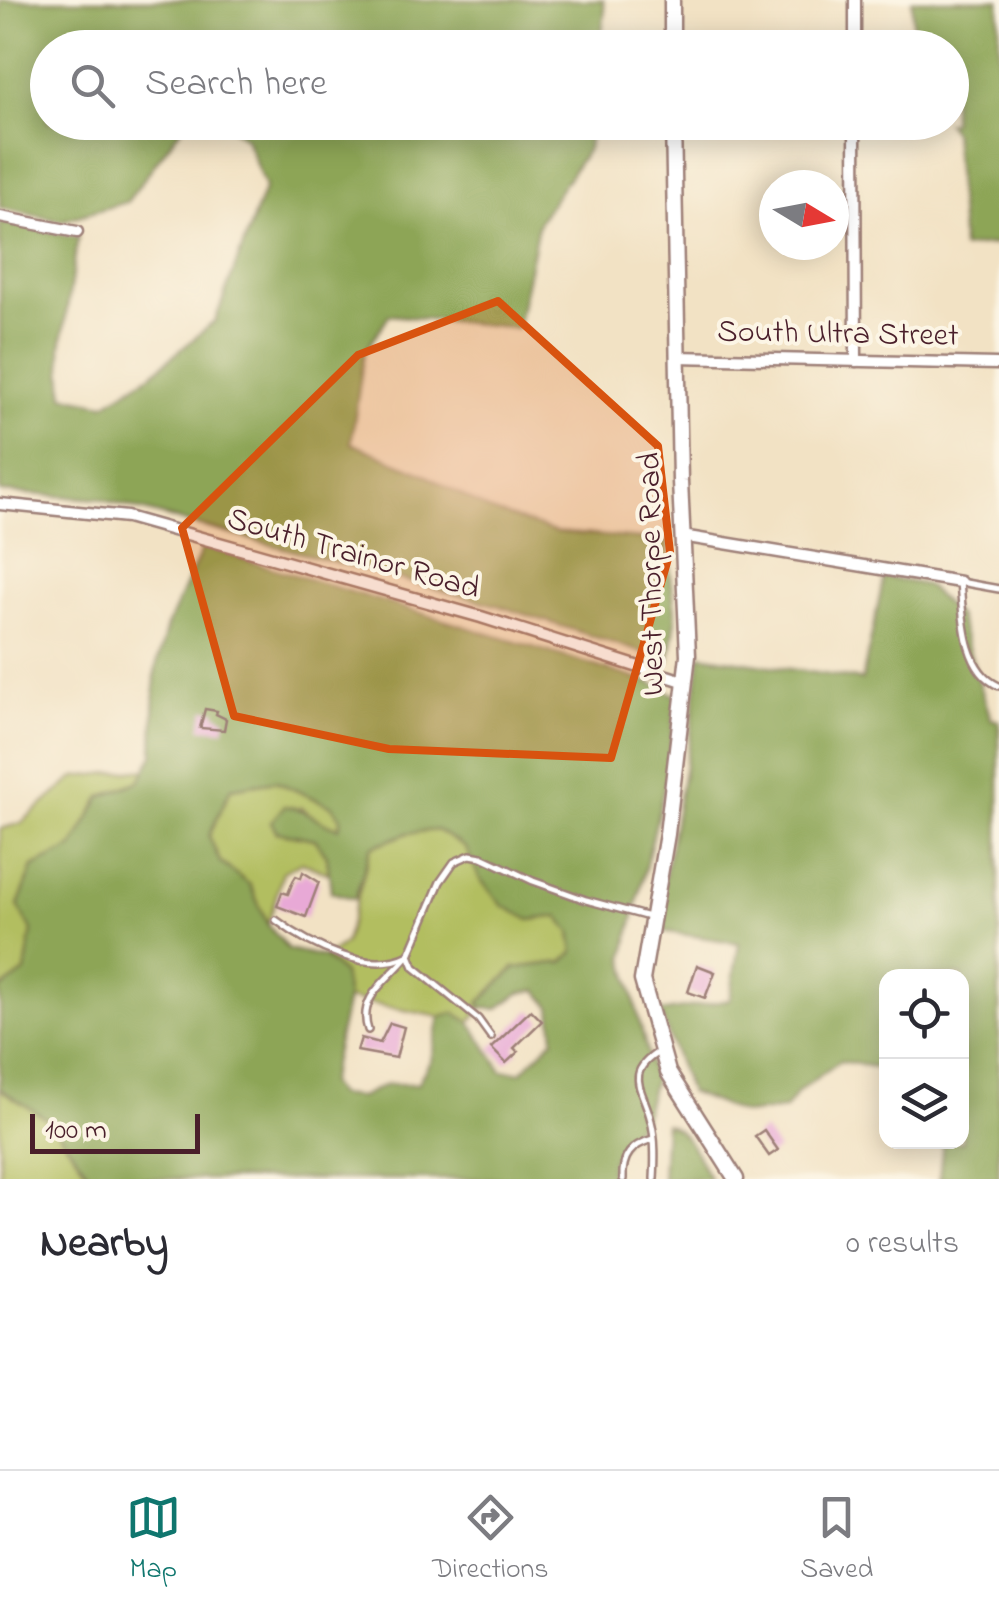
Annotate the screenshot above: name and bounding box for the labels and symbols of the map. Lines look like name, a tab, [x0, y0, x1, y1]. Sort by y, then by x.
north arrow	[759, 170, 849, 260]
street label: South Ultra Street	[717, 309, 959, 361]
street label: West Thorpe Road	[627, 452, 679, 696]
street label: South Trainor Road	[221, 496, 485, 614]
scale bar	[30, 1109, 200, 1154]

